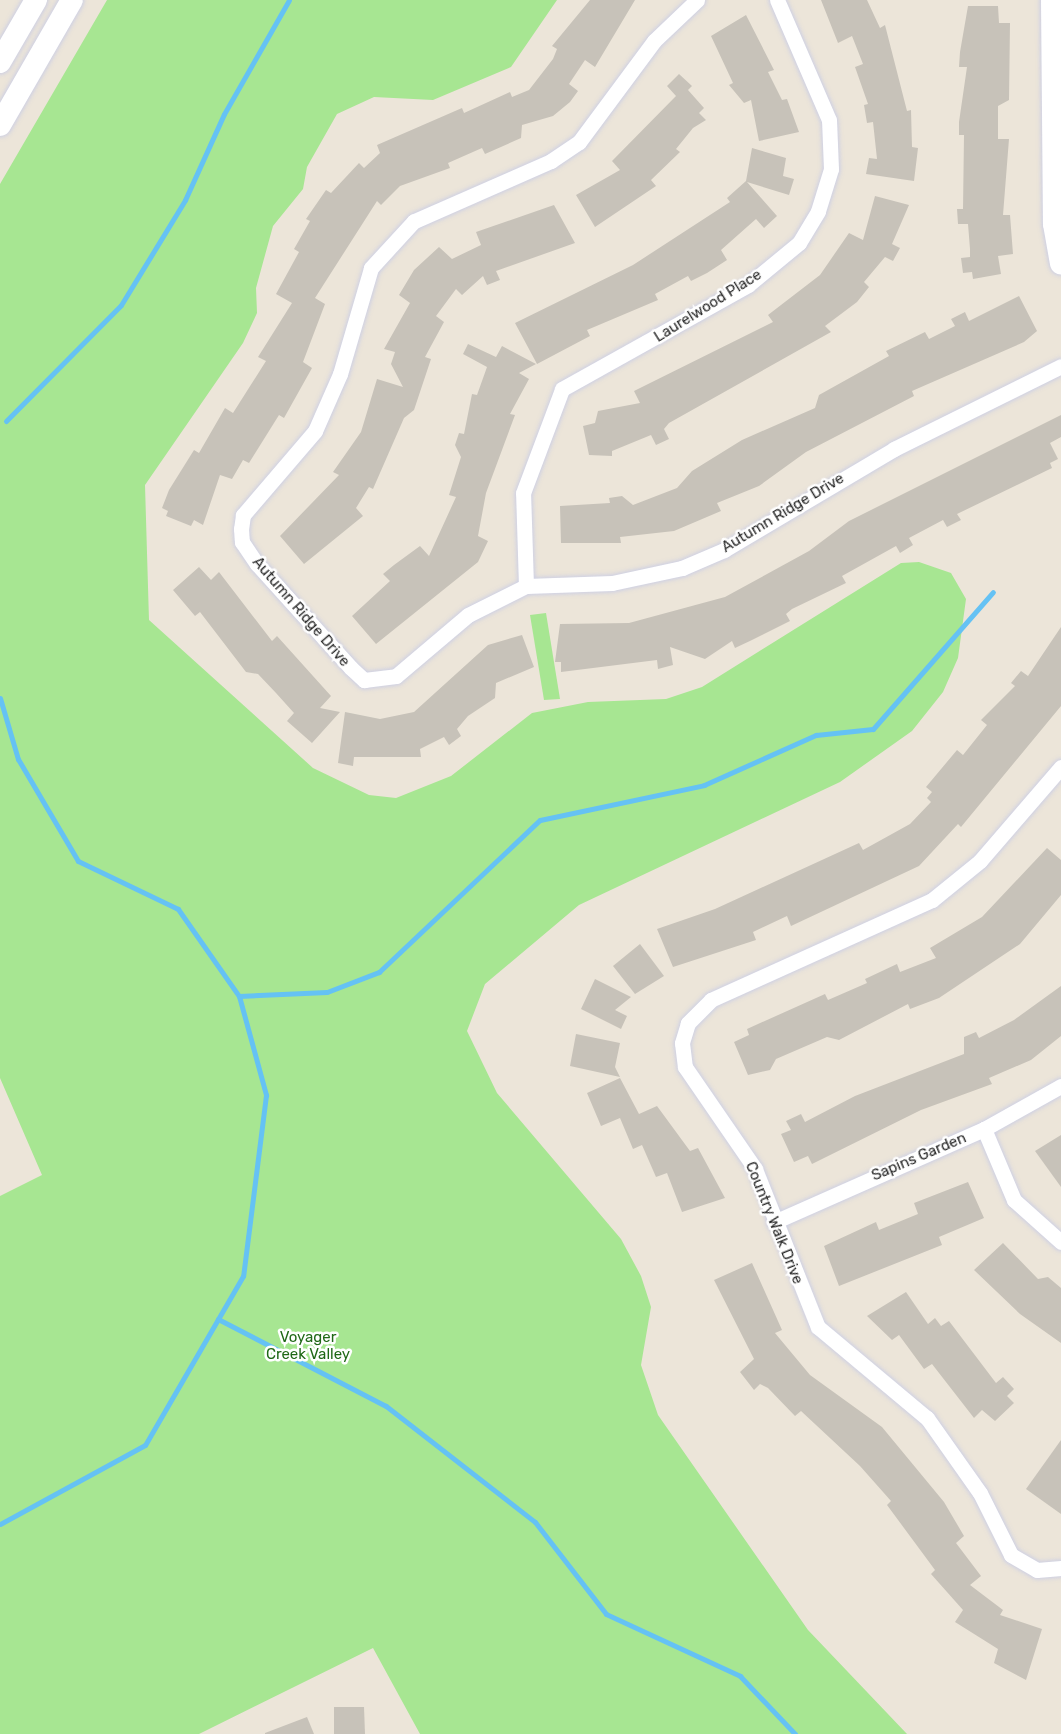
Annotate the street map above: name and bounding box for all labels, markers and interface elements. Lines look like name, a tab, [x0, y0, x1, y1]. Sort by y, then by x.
street label: Laurelwood Place	[651, 266, 765, 346]
street label: Autumn Ridge Drive	[719, 469, 847, 557]
street label: Autumn Ridge Drive	[248, 553, 354, 671]
street label: Sapins Garden	[869, 1129, 969, 1185]
street label: Country Walk Drive	[741, 1159, 807, 1287]
park label: Voyager Creek Valley	[266, 1328, 350, 1363]

